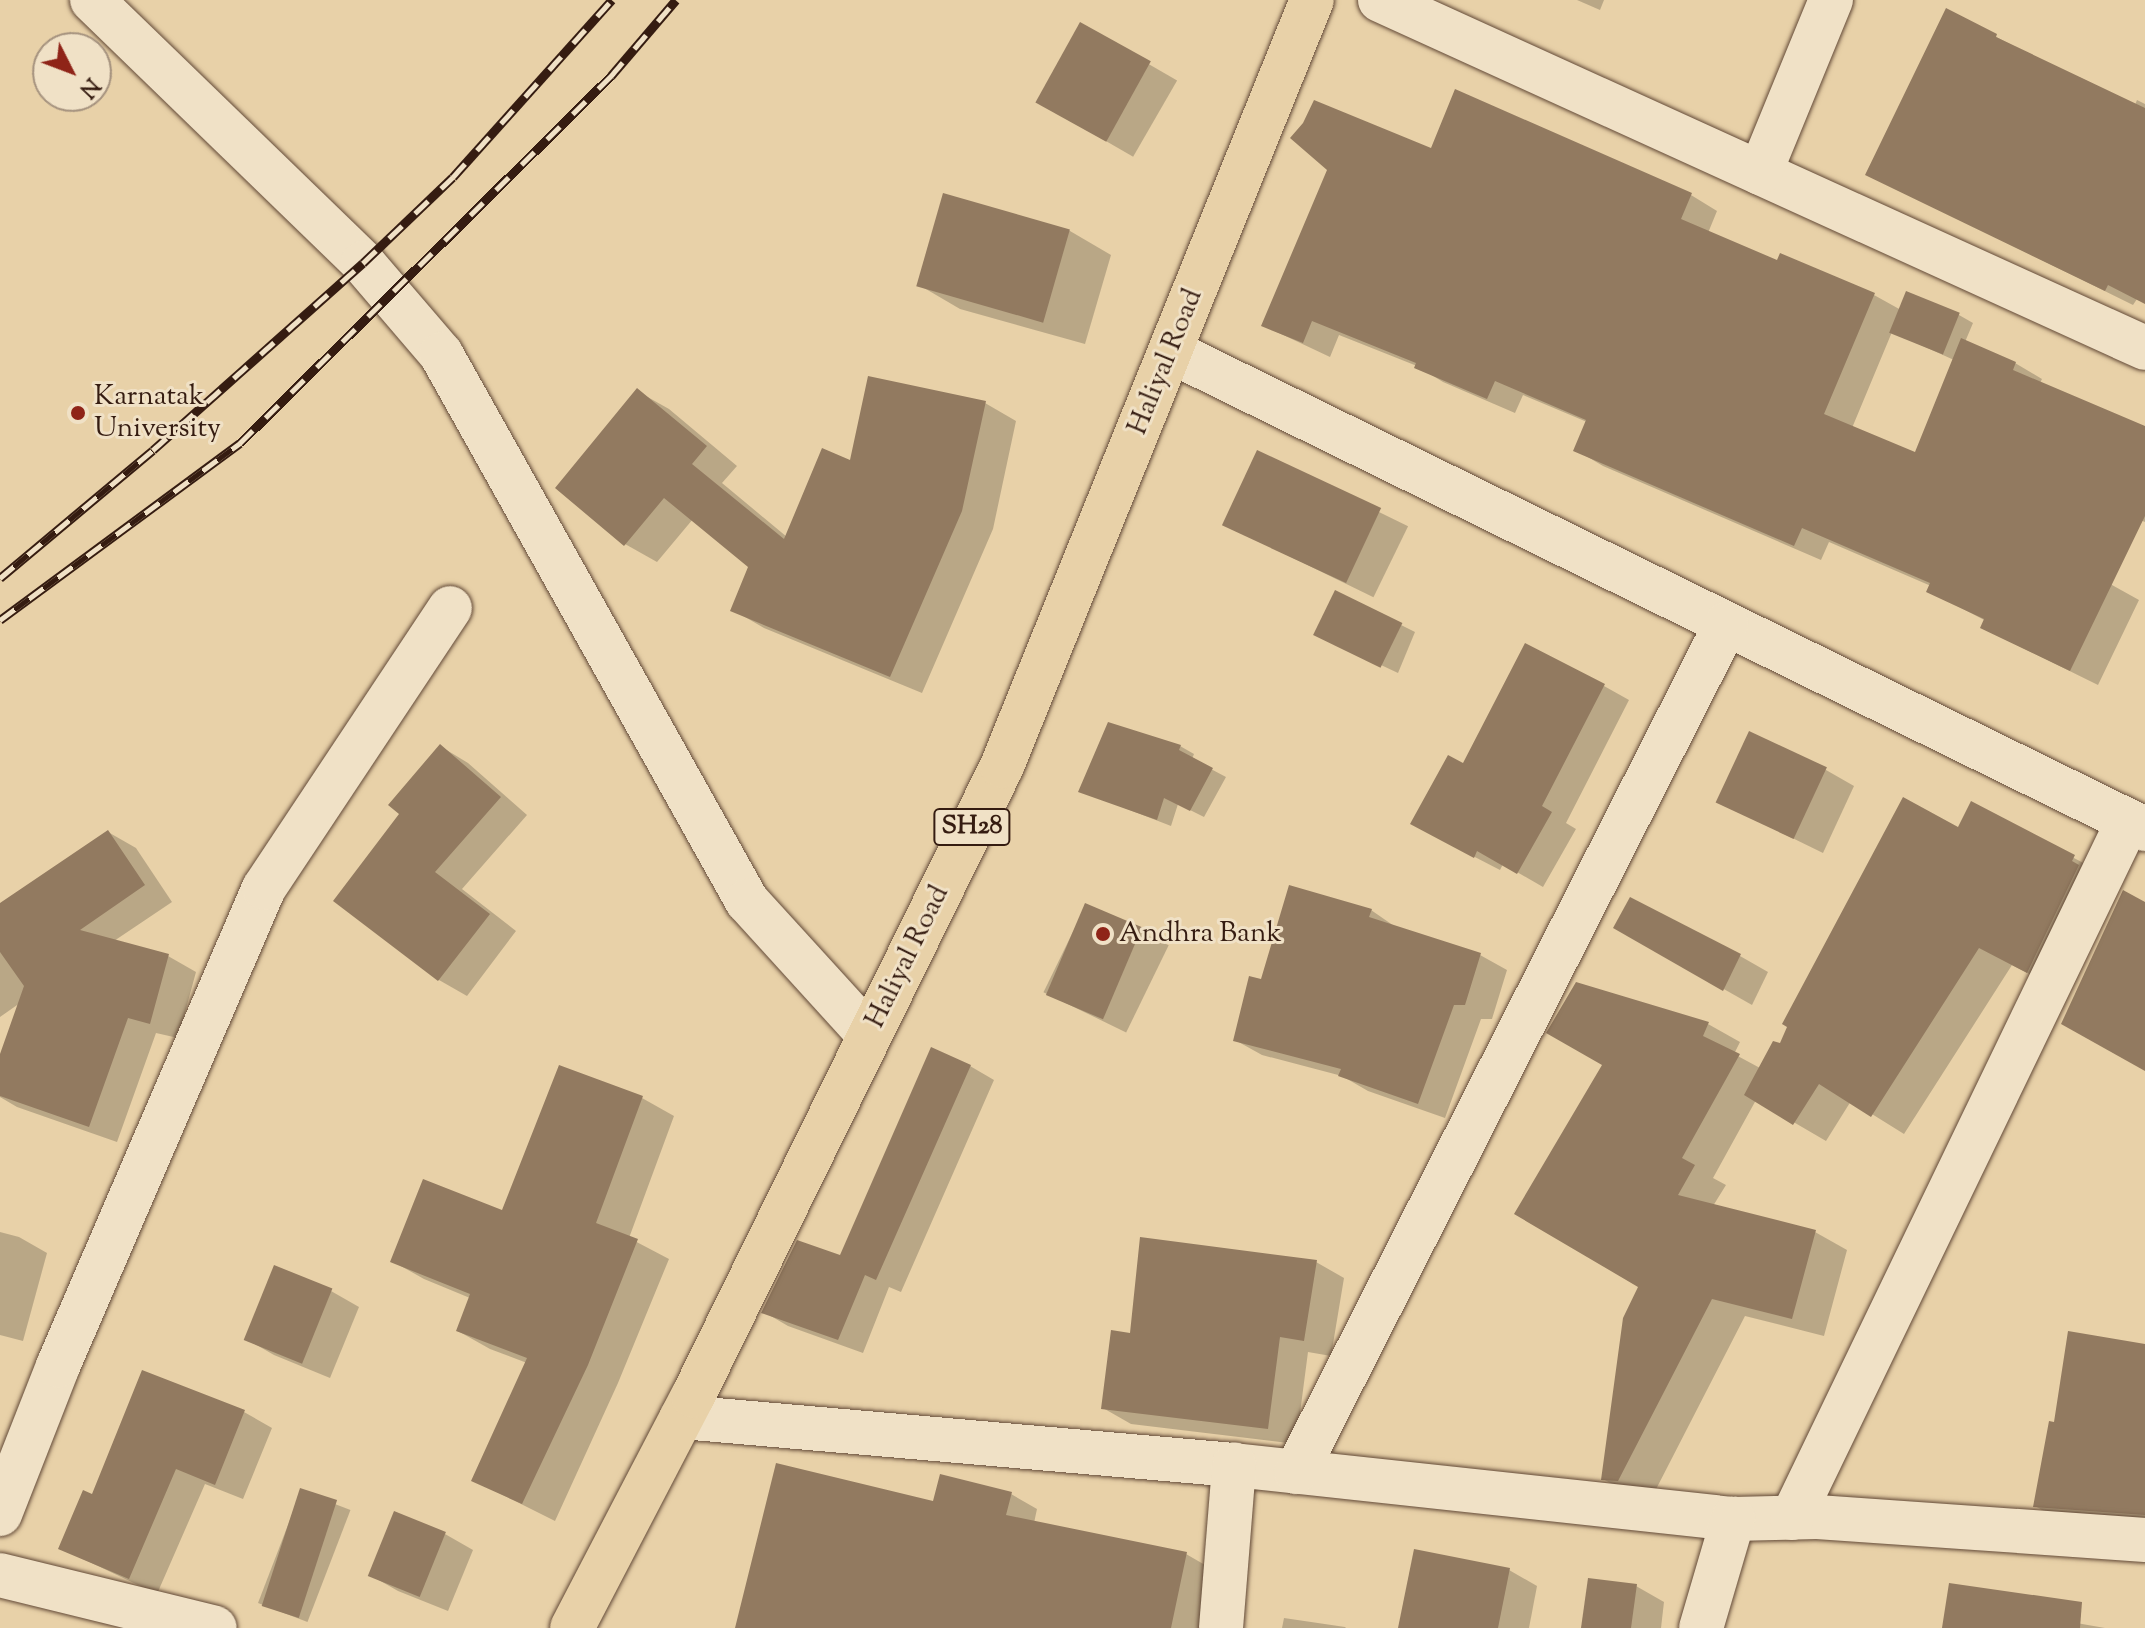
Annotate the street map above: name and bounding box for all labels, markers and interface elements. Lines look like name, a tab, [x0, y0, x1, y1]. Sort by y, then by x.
north arrow	[32, 32, 112, 112]
text: N	[71, 69, 106, 104]
street label: Haliyal Road	[1122, 284, 1210, 440]
place label: Karnatak University	[94, 380, 221, 446]
marker: Karnatak University	[69, 404, 87, 422]
road number: SH28	[932, 805, 1012, 849]
street label: Haliyal Road	[859, 880, 957, 1034]
place label: Andhra Bank	[1119, 917, 1282, 951]
marker: Andhra Bank	[1094, 925, 1112, 943]

